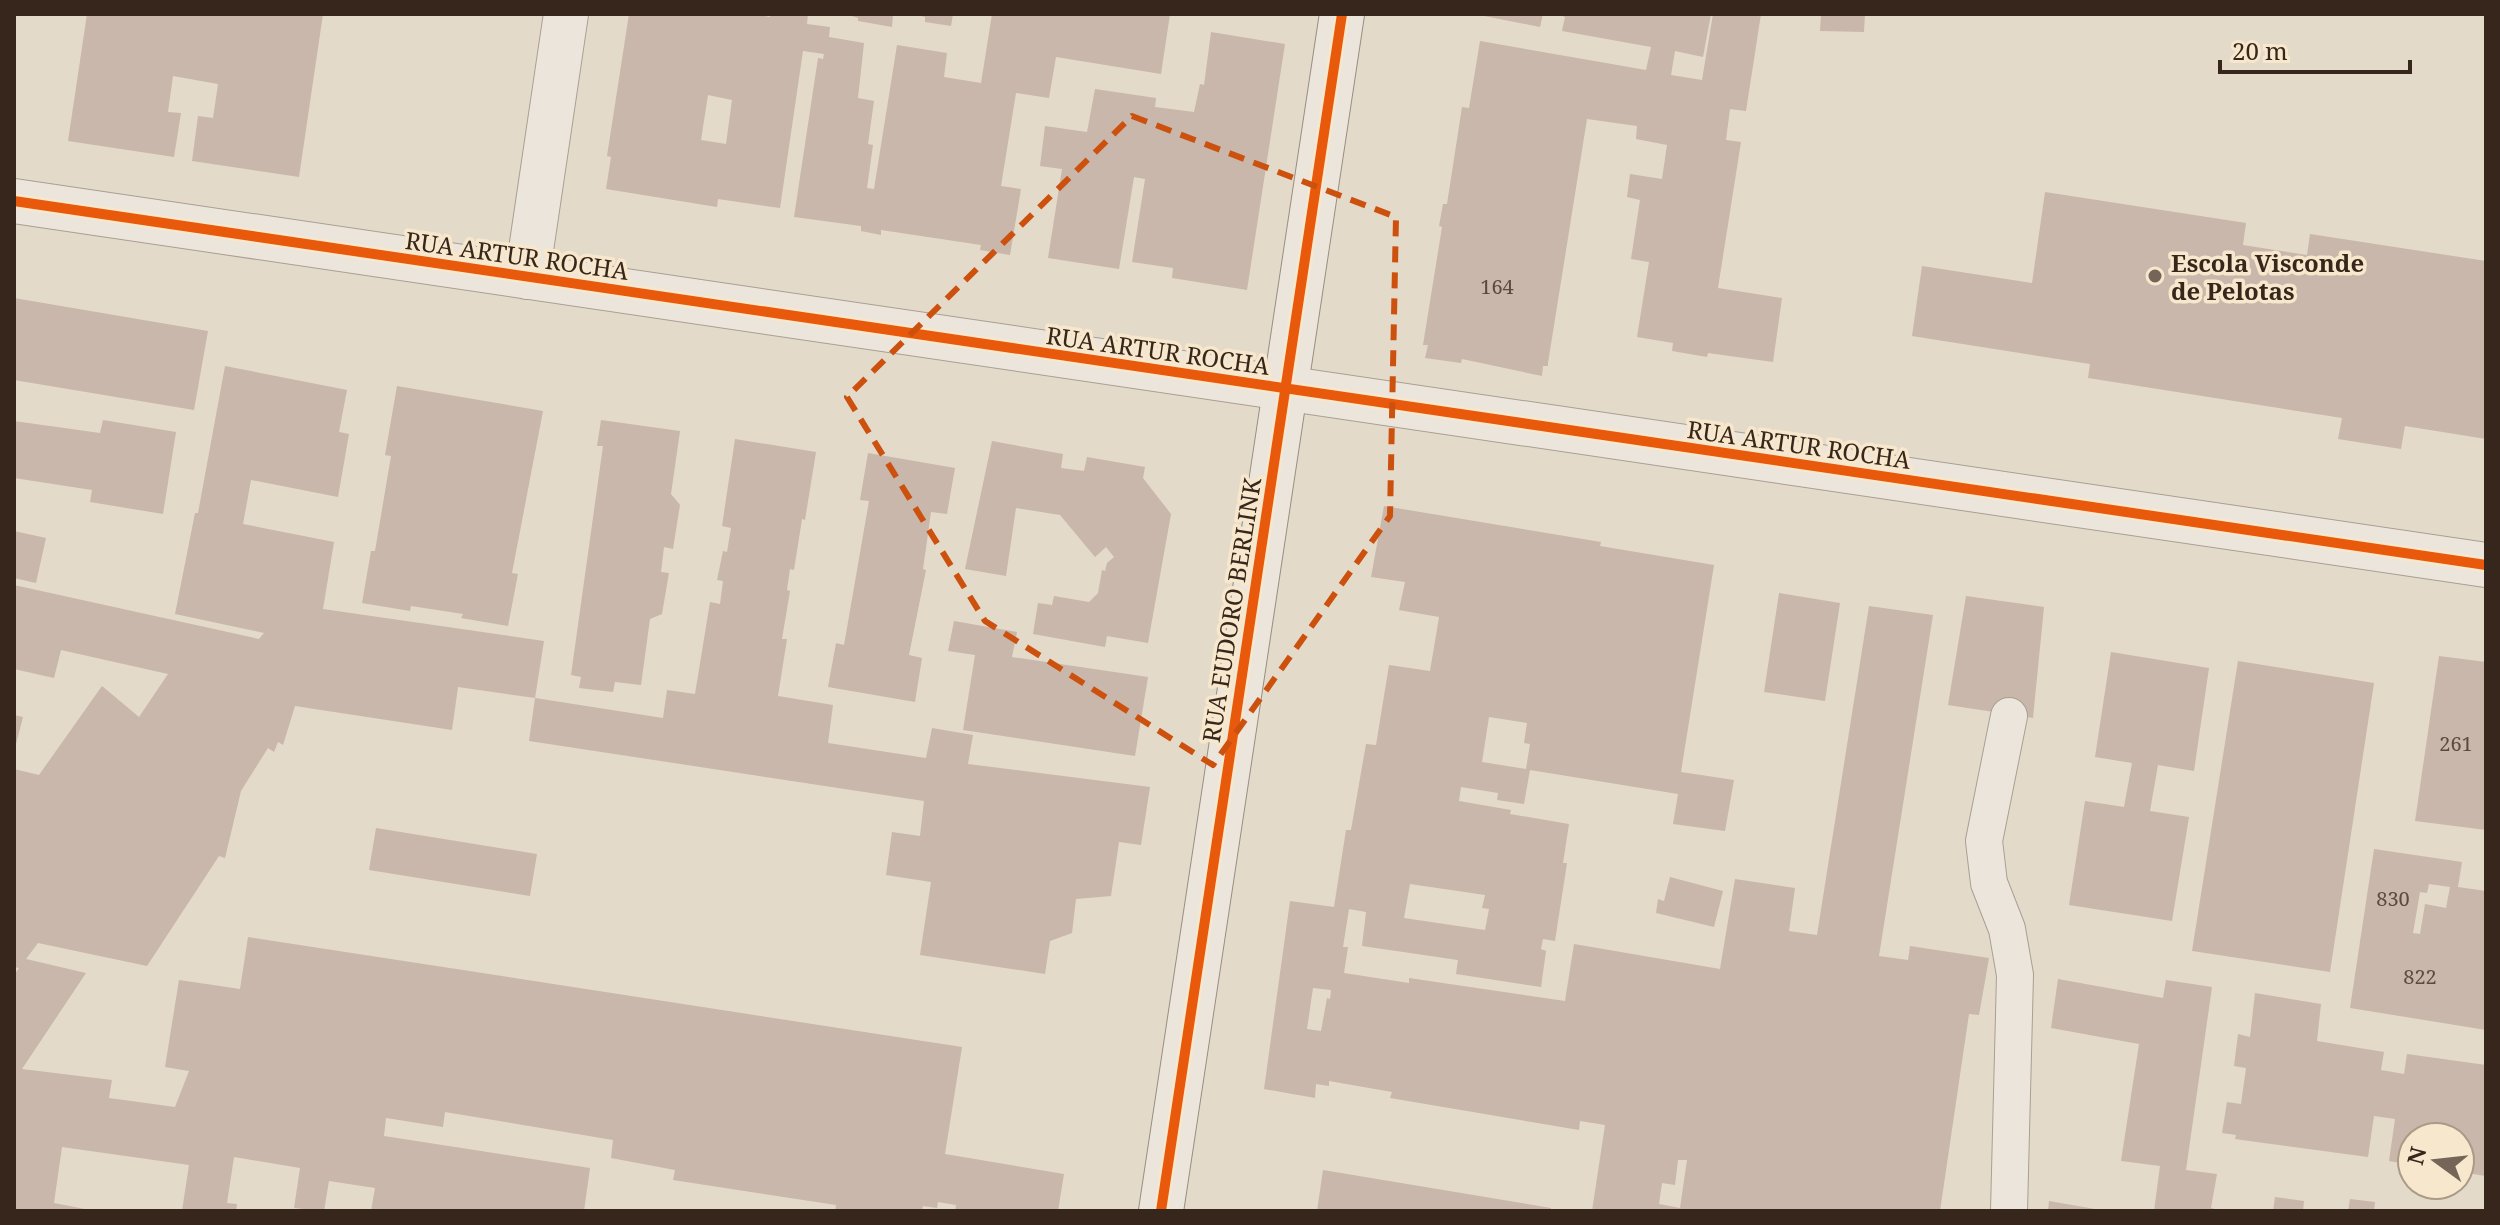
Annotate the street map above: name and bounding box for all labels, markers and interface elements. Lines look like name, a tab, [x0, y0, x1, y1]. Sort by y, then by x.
scale bar	[2220, 24, 2410, 74]
text: 20 m	[2232, 34, 2288, 67]
street label: RUA ARTUR ROCHA	[403, 223, 631, 287]
place label: Escola Visconde de Pelotas	[2171, 246, 2364, 307]
marker: Escola Visconde de Pelotas	[2146, 267, 2164, 285]
house number: 164	[1480, 273, 1514, 300]
street label: RUA ARTUR ROCHA	[1044, 318, 1272, 382]
street label: RUA ARTUR ROCHA	[1685, 412, 1913, 476]
street label: RUA EUDORO BERLINK	[1194, 474, 1268, 745]
house number: 261	[2439, 730, 2473, 757]
house number: 830	[2376, 885, 2410, 912]
house number: 822	[2403, 963, 2437, 990]
north arrow	[2396, 1121, 2476, 1201]
text: N	[2399, 1143, 2432, 1168]

